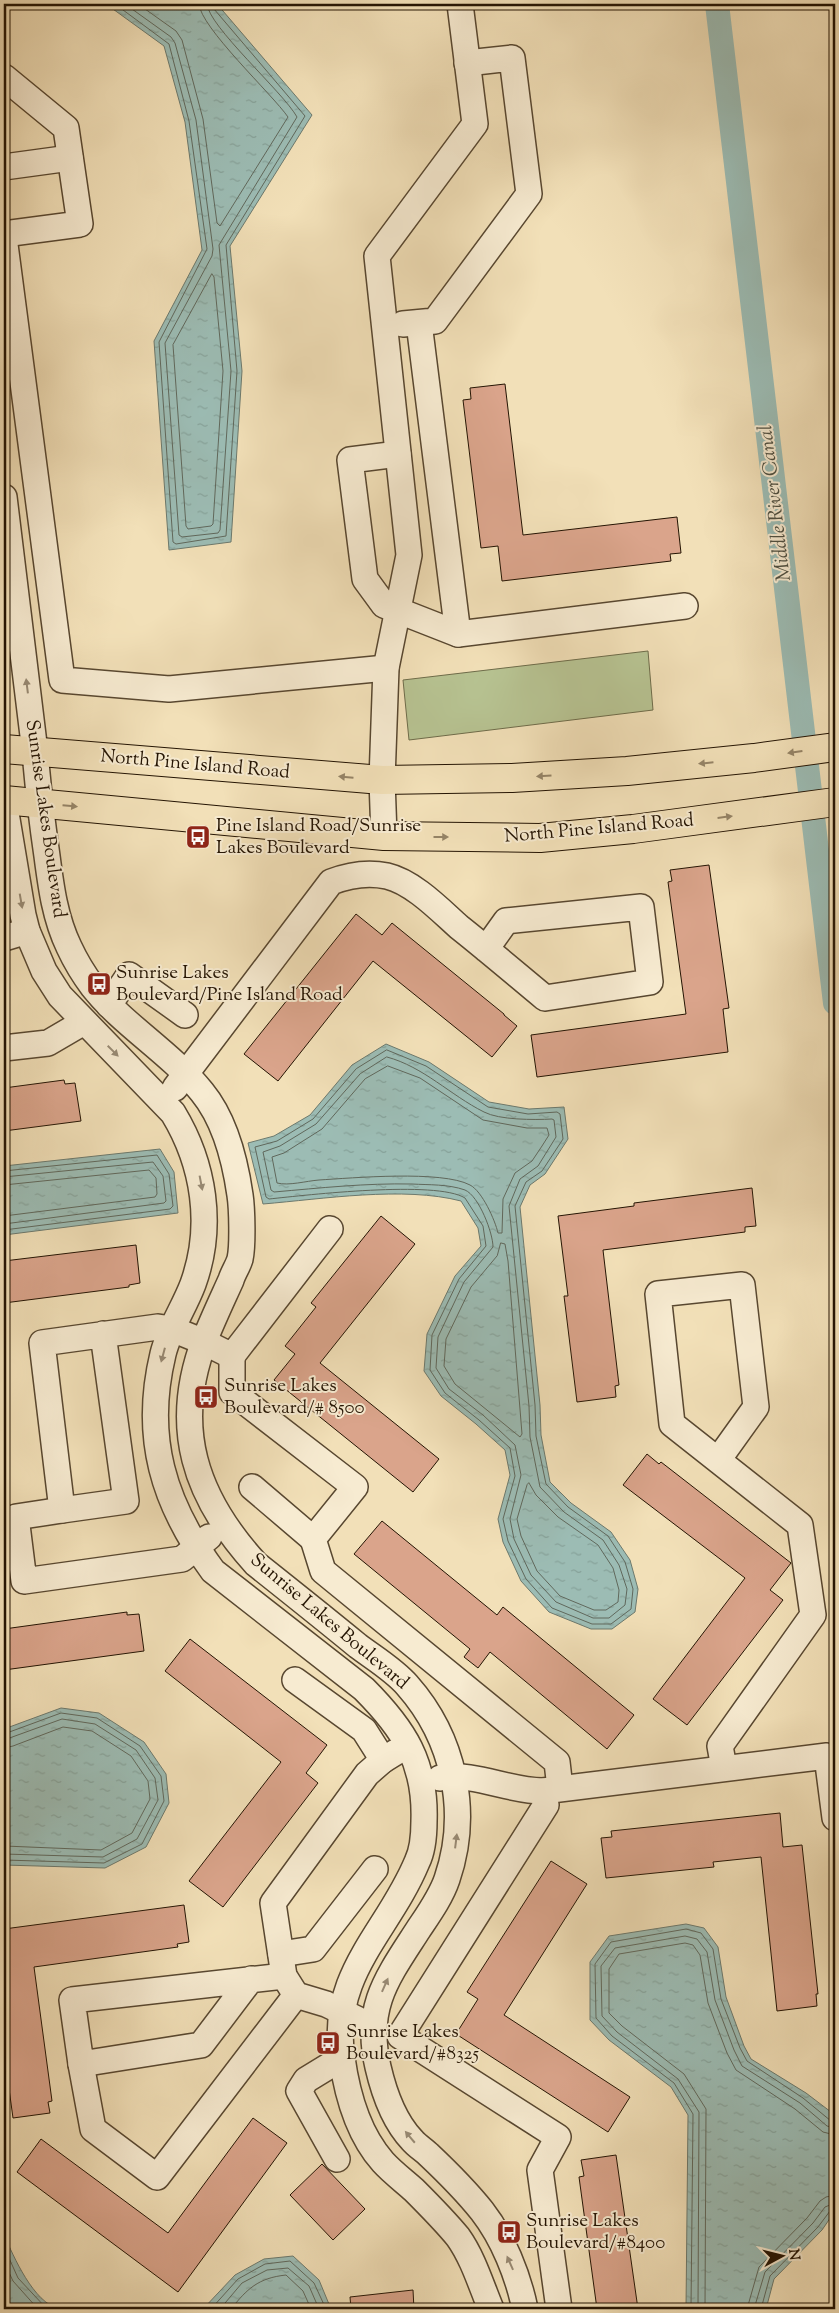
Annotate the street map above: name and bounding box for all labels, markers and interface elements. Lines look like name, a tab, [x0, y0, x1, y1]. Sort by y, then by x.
water label: Middle River Canal	[752, 423, 800, 583]
one-way arrow	[23, 678, 31, 694]
street label: Sunrise Lakes Boulevard	[18, 718, 72, 920]
street label: North Pine Island Road	[99, 743, 291, 787]
one-way arrow	[786, 749, 802, 757]
one-way arrow	[697, 759, 713, 767]
one-way arrow	[535, 772, 551, 780]
one-way arrow	[338, 773, 354, 781]
one-way arrow	[62, 802, 78, 810]
street label: North Pine Island Road	[503, 807, 695, 851]
place label: Pine Island Road/Sunrise Lakes Boulevard	[216, 813, 421, 862]
one-way arrow	[717, 813, 733, 821]
bus stop icon: Pine Island Road/Sunrise Lakes Boulevard	[185, 824, 211, 850]
one-way arrow	[433, 833, 449, 841]
one-way arrow	[17, 893, 25, 909]
place label: Sunrise Lakes Boulevard/Pine Island Road	[116, 960, 343, 1009]
bus stop icon: Sunrise Lakes Boulevard/Pine Island Road	[86, 971, 112, 997]
one-way arrow	[107, 1044, 119, 1056]
one-way arrow	[197, 1175, 205, 1191]
one-way arrow	[159, 1348, 167, 1363]
place label: Sunrise Lakes Boulevard/# 8500	[224, 1373, 365, 1422]
bus stop icon: Sunrise Lakes Boulevard/# 8500	[193, 1384, 219, 1410]
street label: Sunrise Lakes Boulevard	[244, 1547, 415, 1697]
one-way arrow	[452, 1833, 460, 1849]
one-way arrow	[382, 1978, 390, 1992]
place label: Sunrise Lakes Boulevard/#8325	[346, 2019, 479, 2068]
bus stop icon: Sunrise Lakes Boulevard/#8325	[315, 2030, 341, 2056]
one-way arrow	[405, 2131, 416, 2144]
place label: Sunrise Lakes Boulevard/#8400	[526, 2208, 665, 2257]
bus stop icon: Sunrise Lakes Boulevard/#8400	[496, 2219, 522, 2245]
north arrow	[756, 2230, 806, 2280]
text: N	[782, 2248, 804, 2261]
one-way arrow	[506, 2256, 514, 2270]

